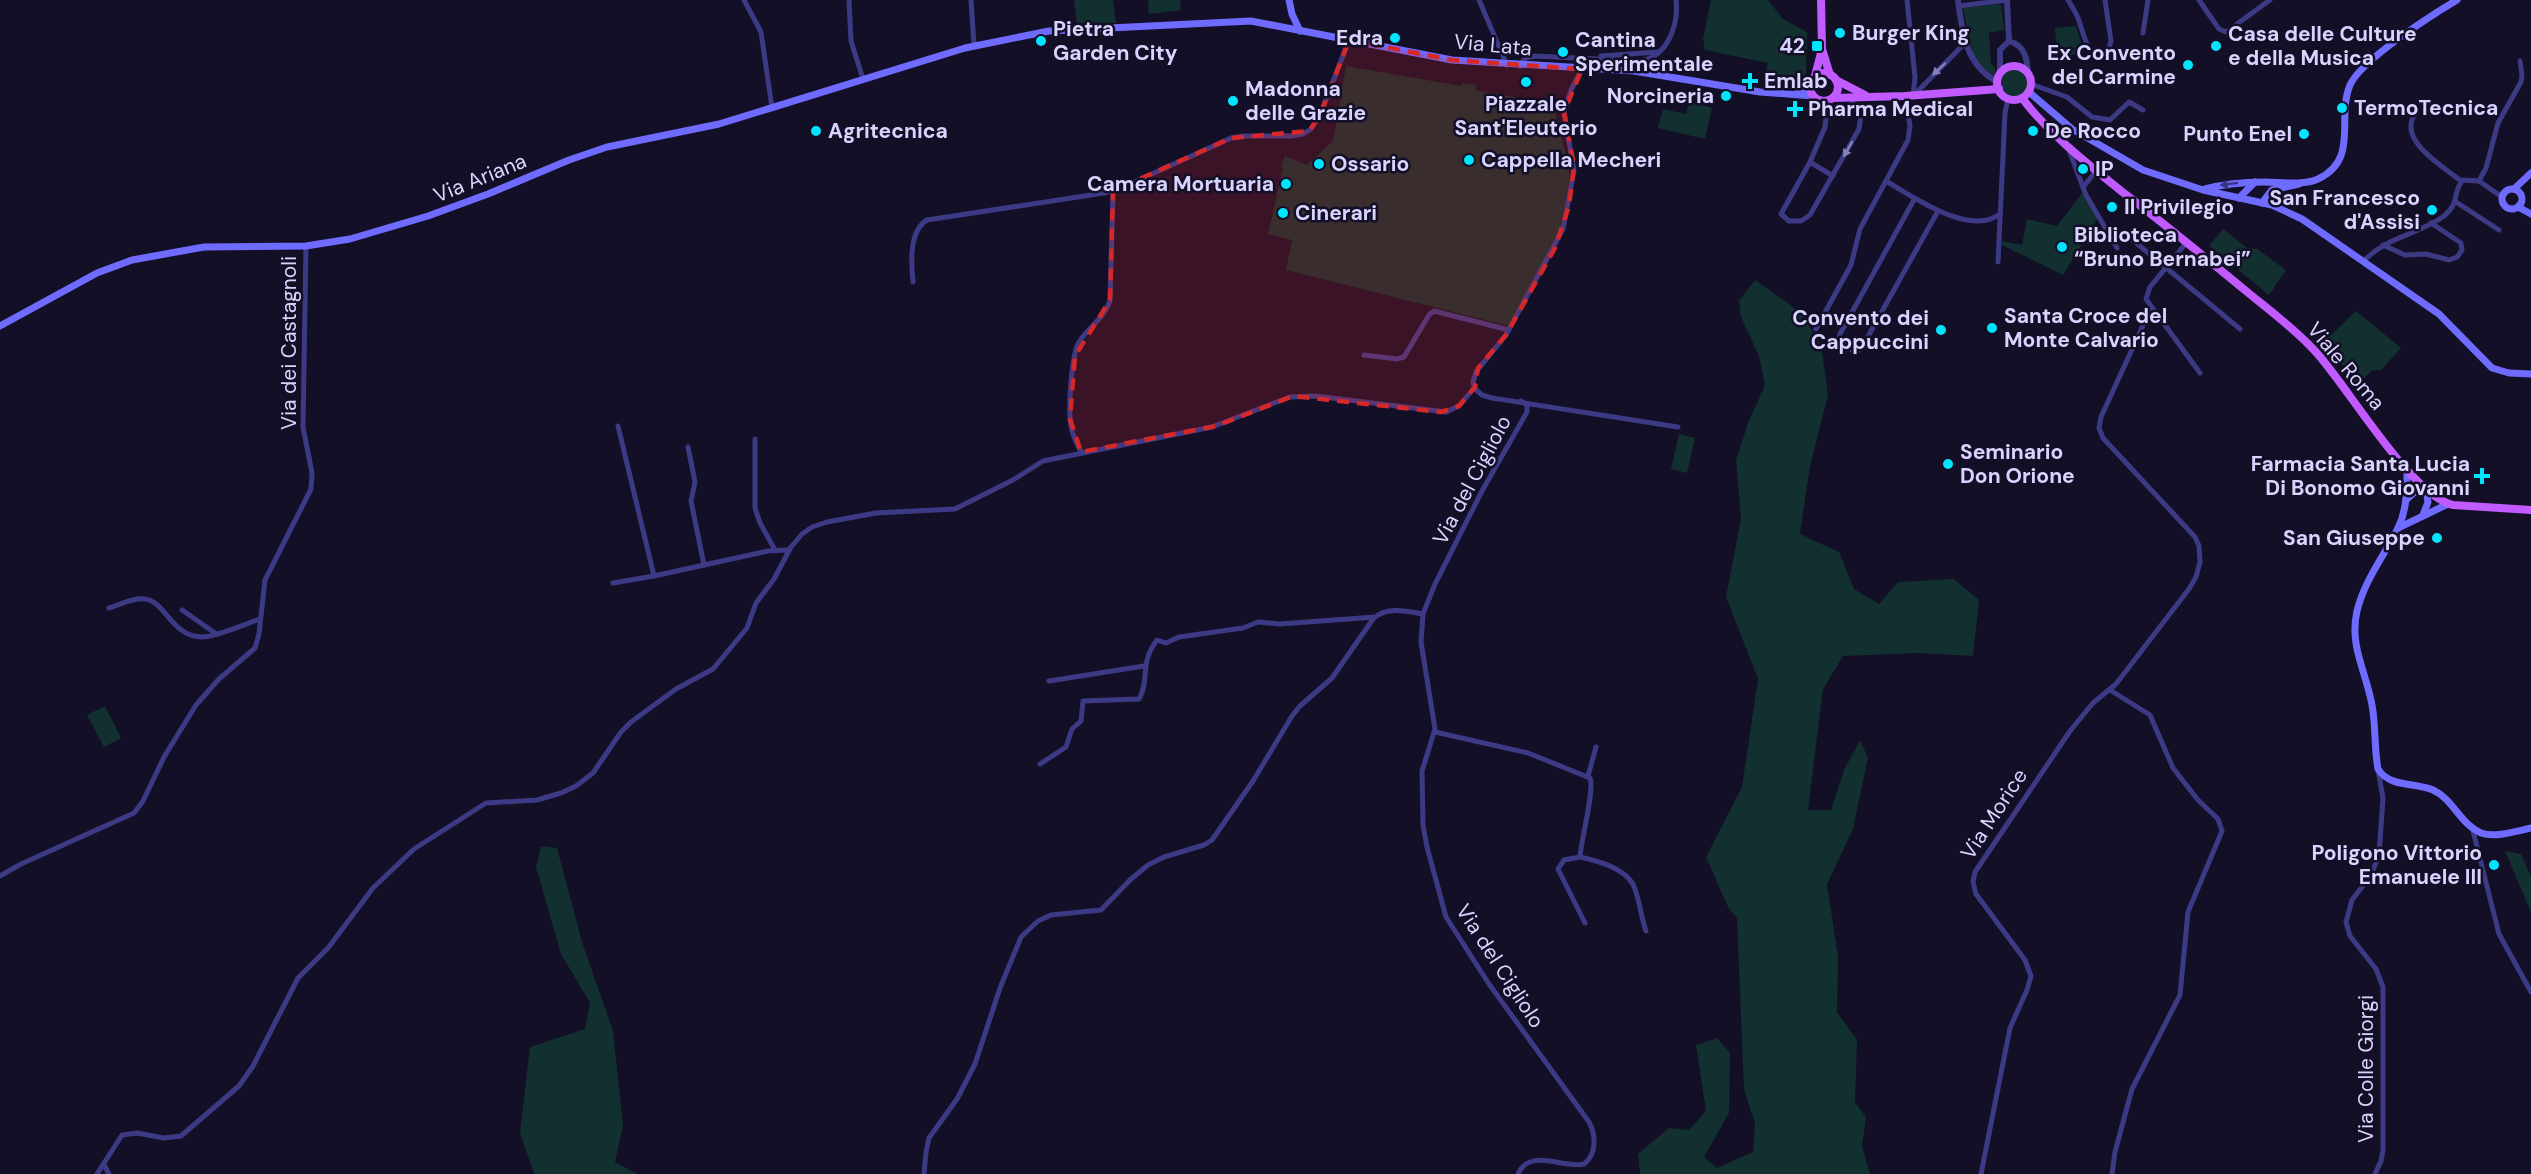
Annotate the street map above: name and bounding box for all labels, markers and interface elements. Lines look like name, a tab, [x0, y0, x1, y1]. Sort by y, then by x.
place label: Pietra Garden City	[1053, 15, 1178, 67]
place label: Burger King	[1852, 19, 1970, 47]
place label: Casa delle Culture e della Musica	[2228, 20, 2417, 72]
place label: Edra	[1336, 24, 1383, 52]
place label: Cantina Sperimentale	[1575, 26, 1713, 78]
marker: Burger King	[1833, 26, 1847, 40]
street label: Via Lata	[1453, 28, 1533, 62]
marker: Edra	[1388, 31, 1402, 45]
place label: 42	[1779, 32, 1805, 60]
marker: Pietra Garden City	[1034, 34, 1048, 48]
marker: 42	[1810, 39, 1824, 53]
place label: Ex Convento del Carmine	[2047, 39, 2176, 91]
marker: Casa delle Culture e della Musica	[2209, 39, 2223, 53]
marker: Cantina Sperimentale	[1556, 45, 1570, 59]
marker: Ex Convento del Carmine	[2181, 58, 2195, 72]
one-way arrow	[1932, 62, 1947, 75]
place label: Emlab	[1764, 67, 1828, 95]
marker: Emlab	[1741, 72, 1759, 90]
place label: Madonna delle Grazie	[1245, 75, 1366, 127]
marker: Piazzale Sant'Eleuterio	[1519, 75, 1533, 89]
place label: Norcineria	[1607, 82, 1714, 110]
marker: Norcineria	[1719, 89, 1733, 103]
place label: Piazzale Sant'Eleuterio	[1454, 90, 1598, 142]
marker: Madonna delle Grazie	[1226, 94, 1240, 108]
place label: TermoTecnica	[2354, 94, 2498, 122]
place label: Pharma Medical	[1808, 95, 1973, 123]
marker: Pharma Medical	[1786, 100, 1804, 118]
marker: TermoTecnica	[2335, 101, 2349, 115]
place label: Agritecnica	[828, 117, 948, 145]
place label: De Rocco	[2045, 117, 2141, 145]
place label: Punto Enel	[2183, 120, 2292, 148]
marker: Agritecnica	[809, 124, 823, 138]
marker: De Rocco	[2026, 124, 2040, 138]
marker: Punto Enel	[2297, 127, 2311, 141]
one-way arrow	[1843, 141, 1854, 157]
place label: Cappella Mecheri	[1481, 146, 1661, 174]
street label: Via Ariana	[429, 147, 531, 209]
place label: Ossario	[1331, 150, 1409, 178]
marker: Cappella Mecheri	[1462, 153, 1476, 167]
place label: IP	[2095, 155, 2114, 183]
marker: Ossario	[1312, 157, 1326, 171]
marker: IP	[2076, 162, 2090, 176]
place label: Camera Mortuaria	[1087, 170, 1274, 198]
marker: Camera Mortuaria	[1279, 177, 1293, 191]
one-way arrow	[2219, 179, 2238, 189]
place label: San Francesco d'Assisi	[2269, 184, 2420, 236]
place label: Il Privilegio	[2124, 193, 2234, 221]
place label: Cinerari	[1295, 199, 1377, 227]
marker: Il Privilegio	[2105, 200, 2119, 214]
marker: San Francesco d'Assisi	[2425, 203, 2439, 217]
marker: Cinerari	[1276, 206, 1290, 220]
place label: Biblioteca “Bruno Bernabei”	[2074, 221, 2251, 273]
marker: Biblioteca “Bruno Bernabei”	[2055, 240, 2069, 254]
street label: Via dei Castagnoli	[275, 256, 303, 430]
place label: Santa Croce del Monte Calvario	[2004, 302, 2167, 354]
place label: Convento dei Cappuccini	[1792, 304, 1929, 356]
street label: Viale Roma	[2301, 316, 2391, 416]
marker: Santa Croce del Monte Calvario	[1985, 321, 1999, 335]
marker: Convento dei Cappuccini	[1934, 323, 1948, 337]
street label: Via del Cigliolo	[1426, 410, 1518, 550]
place label: Seminario Don Orione	[1960, 438, 2075, 490]
place label: Farmacia Santa Lucia Di Bonomo Giovanni	[2251, 450, 2470, 502]
marker: Seminario Don Orione	[1941, 457, 1955, 471]
marker: Farmacia Santa Lucia Di Bonomo Giovanni	[2475, 469, 2489, 483]
place label: San Giuseppe	[2283, 524, 2425, 552]
marker: San Giuseppe	[2430, 531, 2444, 545]
street label: Via Morice	[1954, 763, 2034, 865]
place label: Poligono Vittorio Emanuele III	[2311, 839, 2482, 891]
marker: Poligono Vittorio Emanuele III	[2487, 858, 2501, 872]
street label: Via del Cigliolo	[1449, 899, 1551, 1033]
street label: Via Colle Giorgi	[2352, 995, 2380, 1143]

